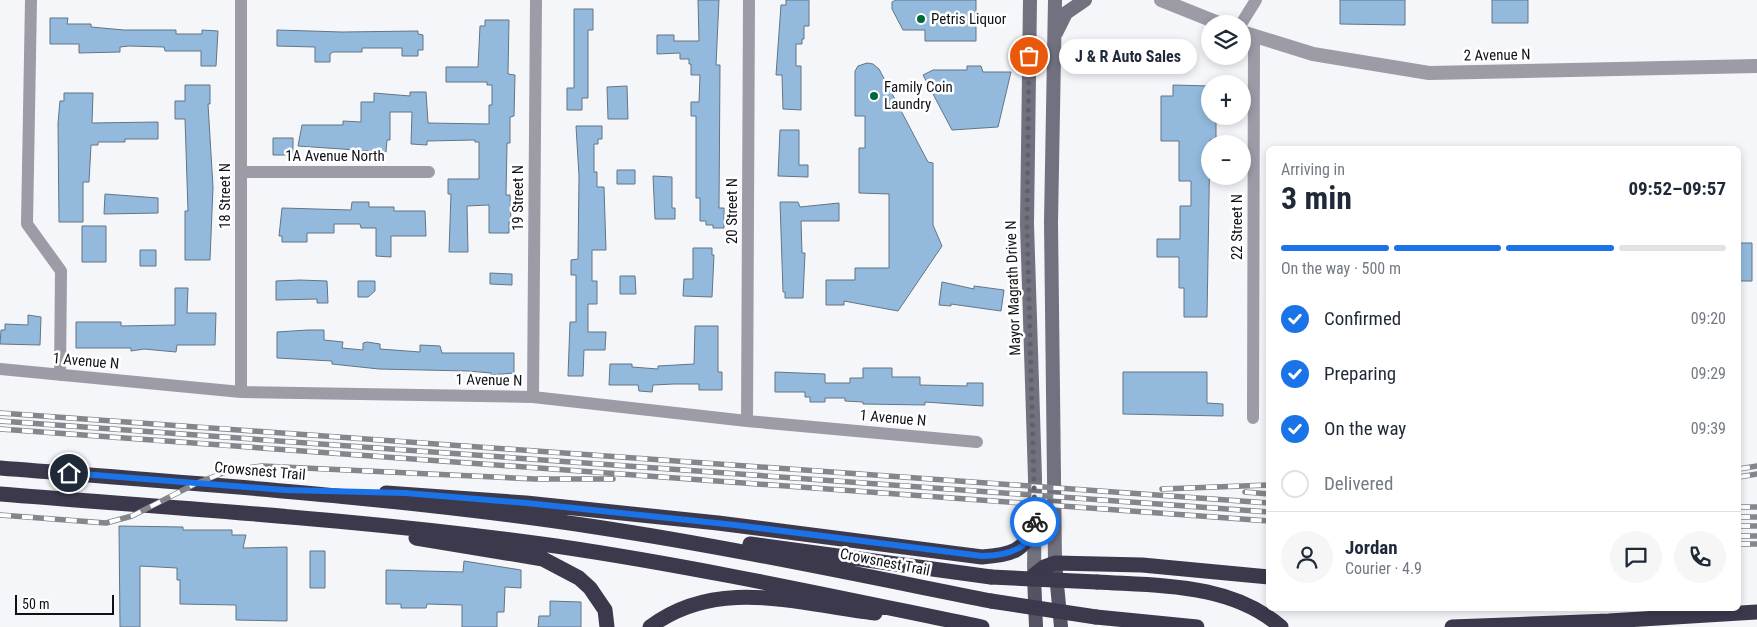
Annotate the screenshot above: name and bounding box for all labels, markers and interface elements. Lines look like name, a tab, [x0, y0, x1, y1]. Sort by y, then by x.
place label: Petris Liquor	[931, 10, 1007, 28]
marker: Petris Liquor	[915, 13, 927, 25]
map controls	[1201, 15, 1251, 185]
button: layers	[1201, 15, 1251, 65]
pin	[1008, 35, 1050, 77]
callout: J & R Auto Sales	[1059, 38, 1196, 74]
icon: bag	[1015, 42, 1043, 70]
street label: 2 Avenue N	[1463, 45, 1531, 65]
text: J & R Auto Sales	[1075, 47, 1181, 66]
button: +	[1201, 75, 1251, 125]
place label: Family Coin Laundry	[884, 78, 953, 113]
marker: Family Coin Laundry	[868, 90, 880, 102]
button: −	[1201, 135, 1251, 185]
street label: 1A Avenue North	[285, 147, 385, 165]
text: Arriving in	[1281, 160, 1345, 179]
street label: 18 Street N	[216, 163, 234, 229]
street label: 19 Street N	[509, 165, 527, 231]
text: 09:52–09:57	[1628, 177, 1726, 200]
street label: 20 Street N	[723, 178, 741, 244]
text: 3 min	[1281, 179, 1352, 217]
street label: 22 Street N	[1228, 194, 1246, 260]
street label: Mayor Magrath Drive N	[1002, 220, 1024, 356]
text: On the way · 500 m	[1281, 259, 1401, 278]
icon: check	[1281, 305, 1309, 333]
text: Confirmed	[1324, 307, 1401, 330]
text: 09:20	[1691, 309, 1726, 328]
street label: 1 Avenue N	[52, 349, 120, 373]
icon: check	[1281, 360, 1309, 388]
text: Preparing	[1324, 362, 1396, 385]
text: 09:29	[1691, 364, 1726, 383]
street label: 1 Avenue N	[455, 370, 523, 390]
street label: 1 Avenue N	[859, 406, 927, 430]
icon: check	[1281, 415, 1309, 443]
text: On the way	[1324, 417, 1406, 440]
text: 09:39	[1691, 419, 1726, 438]
pin	[48, 452, 90, 494]
street label: Crowsnest Trail	[214, 458, 306, 484]
icon: home	[55, 459, 83, 487]
text: Delivered	[1324, 472, 1393, 495]
courier	[1010, 497, 1060, 547]
icon: bike	[1021, 508, 1049, 536]
button: person	[1281, 531, 1333, 583]
button: chat	[1610, 531, 1662, 583]
button: phone	[1674, 531, 1726, 583]
text: Jordan	[1345, 536, 1398, 559]
street label: Crowsnest Trail	[838, 544, 932, 580]
text: Courier · 4.9	[1345, 559, 1422, 578]
scale bar	[15, 592, 114, 615]
text: 50 m	[22, 596, 50, 612]

